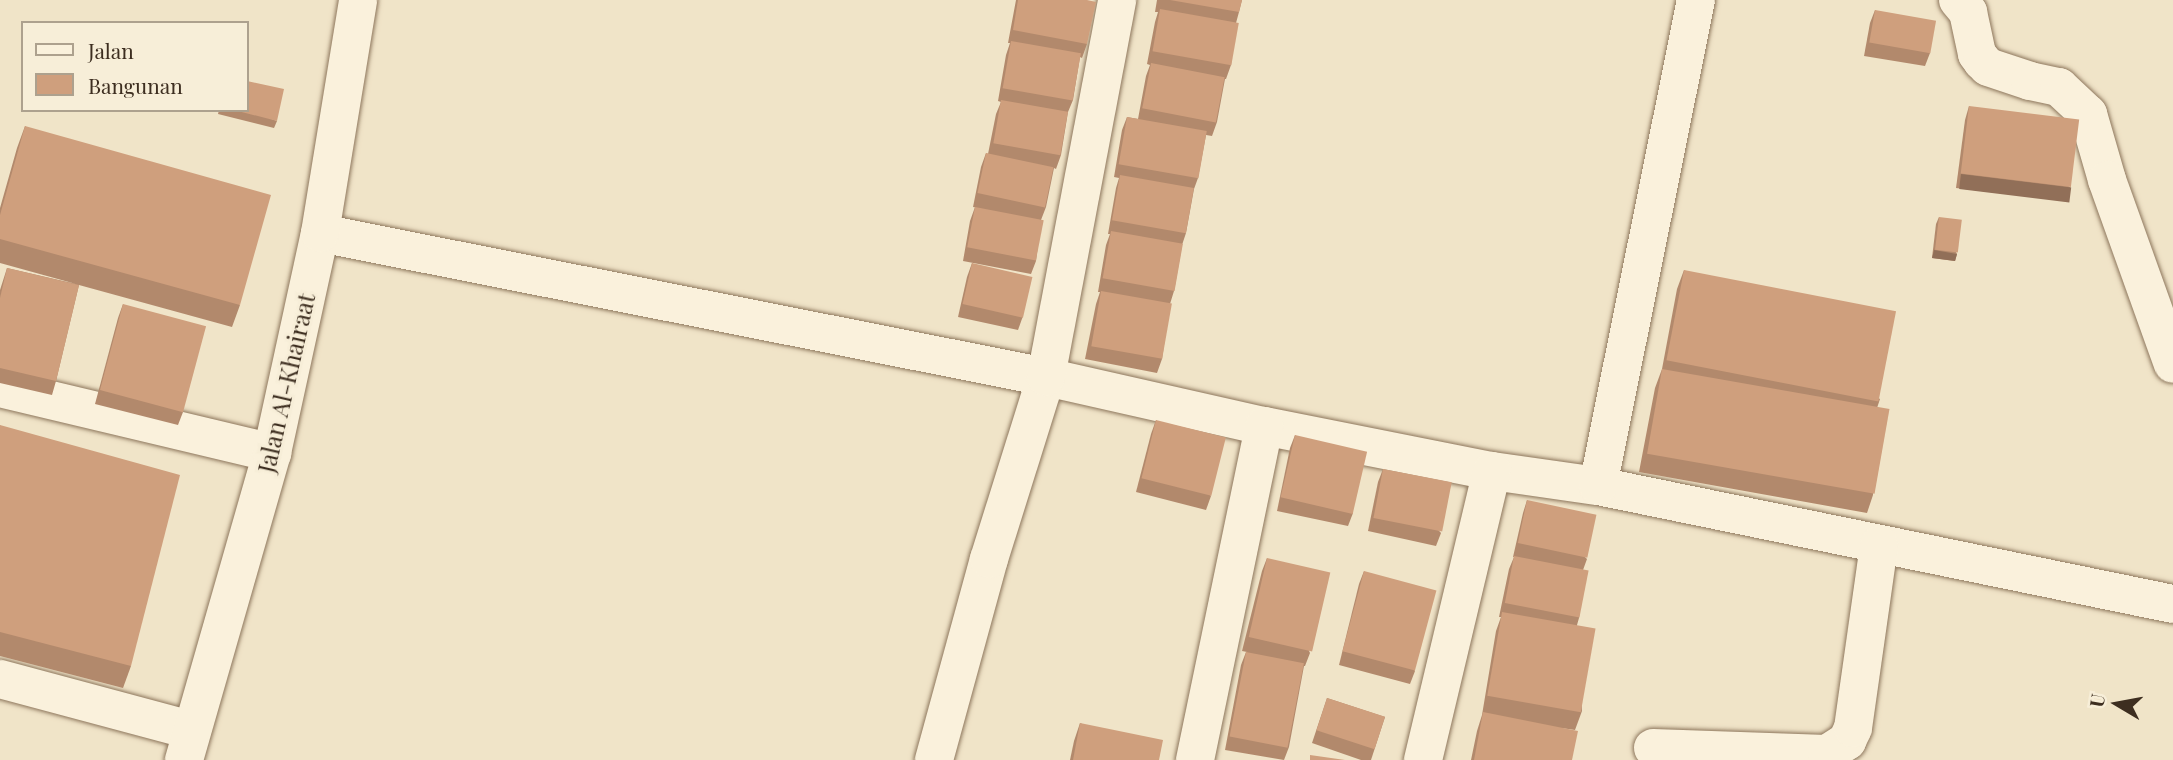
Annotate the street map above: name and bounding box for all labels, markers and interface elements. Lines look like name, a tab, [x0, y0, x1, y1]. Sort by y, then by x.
legend	[21, 21, 248, 112]
text: Jalan	[88, 36, 134, 64]
text: Bangunan	[88, 71, 183, 99]
street label: Jalan Al-Khairaat	[251, 290, 321, 476]
north arrow	[2082, 669, 2152, 739]
text: U	[2082, 692, 2110, 709]

